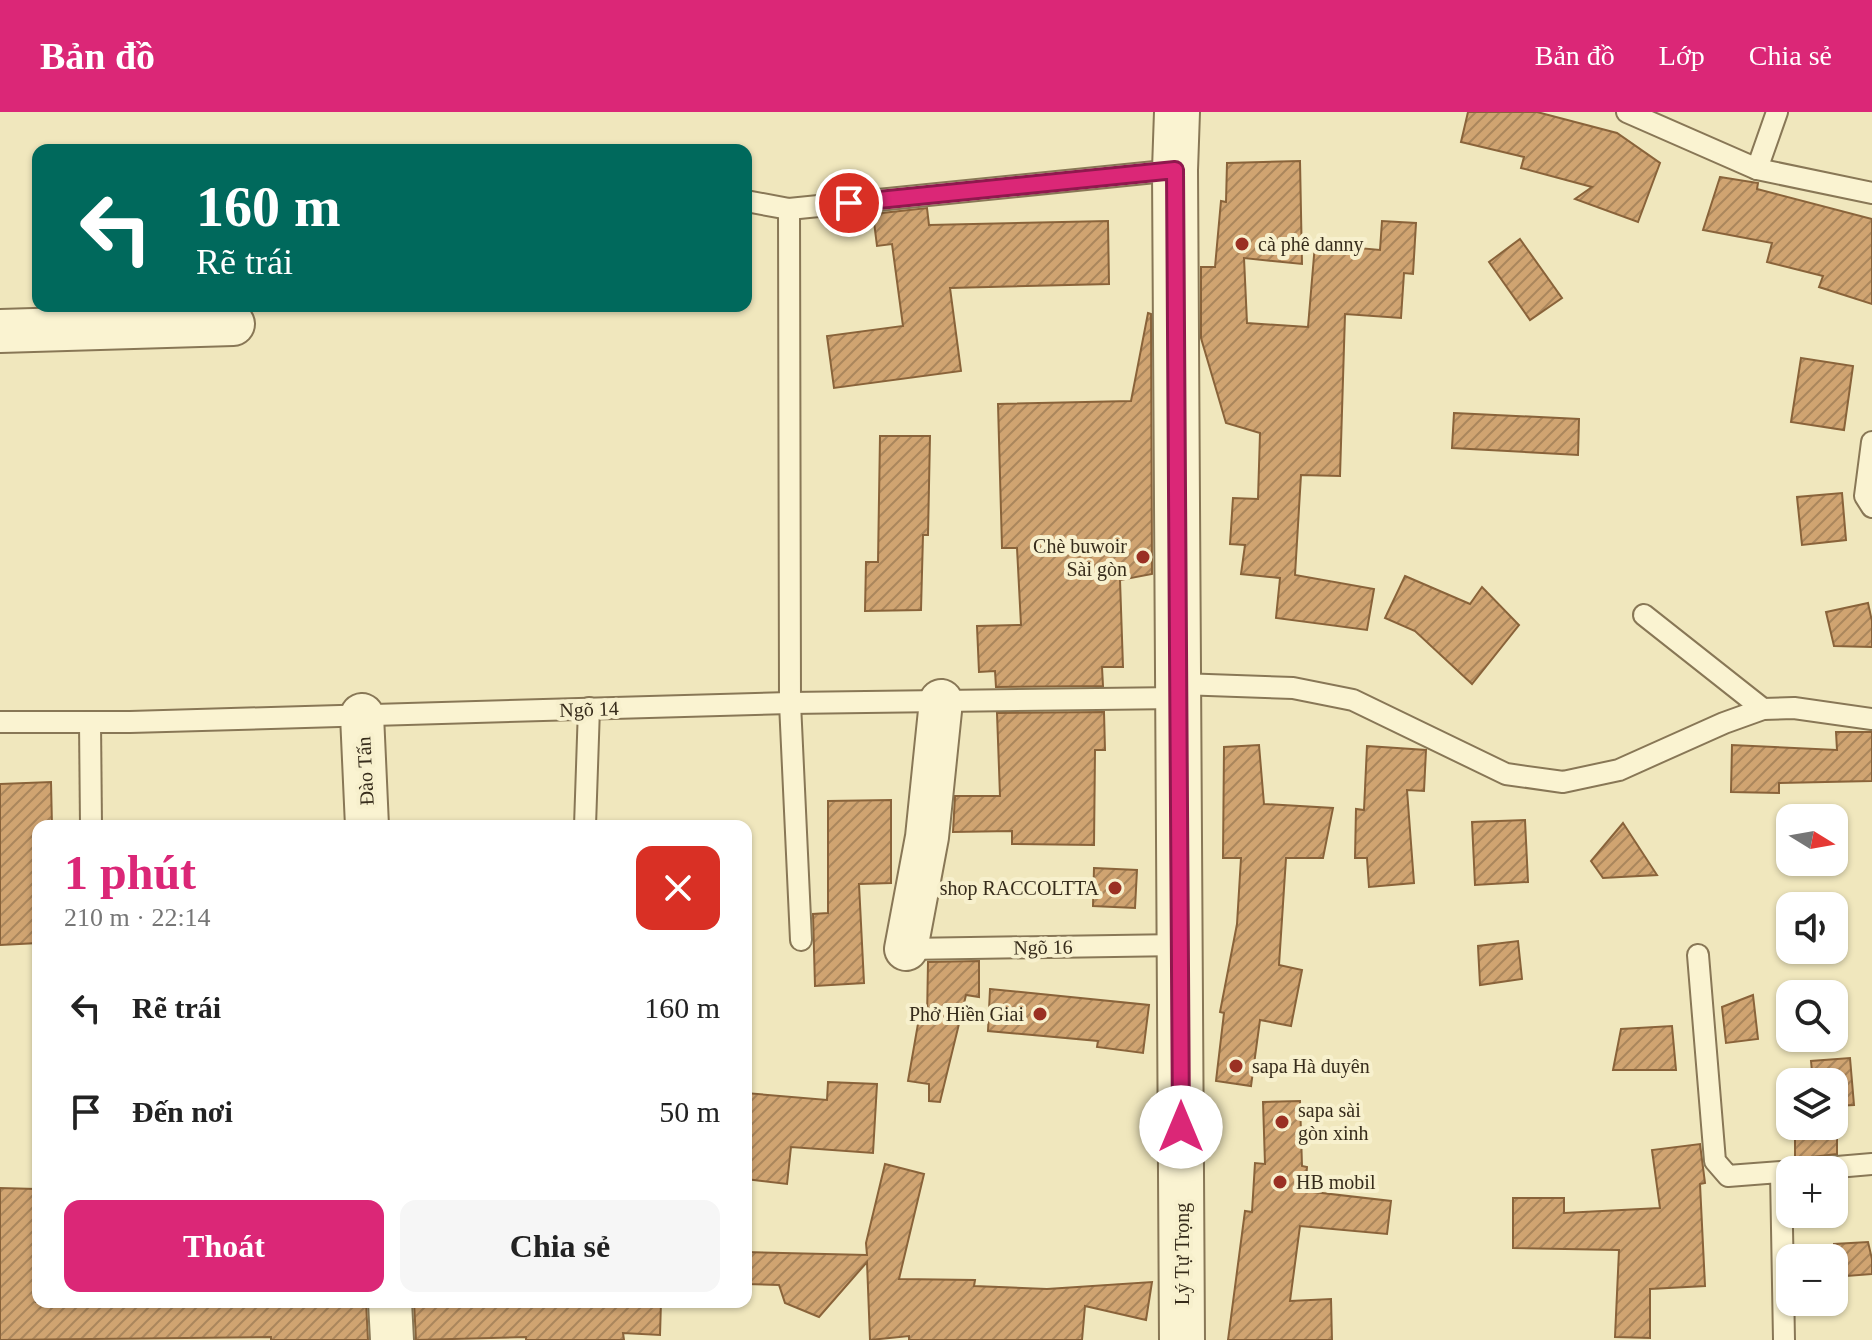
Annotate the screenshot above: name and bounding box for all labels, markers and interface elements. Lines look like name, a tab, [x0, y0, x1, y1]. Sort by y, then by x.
text: Bản đồ	[40, 35, 155, 77]
text: Bản đồ	[1535, 40, 1615, 71]
text: Lớp	[1659, 40, 1705, 71]
text: Chia sẻ	[1749, 40, 1832, 71]
pin	[815, 169, 883, 237]
icon: left	[64, 176, 168, 280]
text: 160 m	[196, 176, 341, 238]
icon: arrive	[827, 181, 871, 225]
place label: cà phê danny	[1258, 233, 1364, 256]
marker: cà phê danny	[1233, 235, 1251, 253]
text: Rẽ trái	[196, 242, 293, 282]
place label: Chè buwoir Sài gòn	[1033, 535, 1127, 581]
marker: Chè buwoir Sài gòn	[1134, 548, 1152, 566]
street label: Ngõ 14	[559, 697, 619, 722]
street label: Đào Tấn	[352, 736, 378, 806]
north arrow	[1776, 804, 1848, 876]
map controls	[1776, 804, 1848, 1316]
text: 1 phút	[64, 846, 196, 899]
button: close	[636, 846, 720, 930]
place label: shop RACCOLTTA	[940, 877, 1100, 900]
marker: shop RACCOLTTA	[1106, 879, 1124, 897]
button: sound	[1776, 892, 1848, 964]
text: 210 m · 22:14	[64, 903, 211, 932]
street label: Ngõ 16	[1013, 935, 1073, 960]
button: search	[1776, 980, 1848, 1052]
icon: left	[64, 986, 108, 1030]
text: Rẽ trái	[132, 991, 221, 1024]
text: 160 m	[644, 991, 720, 1024]
place label: Phở Hiền Giai	[909, 1003, 1024, 1025]
marker: Phở Hiền Giai	[1031, 1005, 1049, 1023]
place label: sapa Hà duyên	[1252, 1055, 1370, 1078]
marker: sapa Hà duyên	[1227, 1057, 1245, 1075]
button: layers	[1776, 1068, 1848, 1140]
position arrow	[1139, 1085, 1223, 1169]
icon: arrive	[64, 1090, 108, 1134]
text: Đến nơi	[132, 1095, 233, 1128]
text: 50 m	[659, 1095, 720, 1128]
place label: sapa sài gòn xinh	[1298, 1099, 1369, 1145]
marker: sapa sài gòn xinh	[1273, 1113, 1291, 1131]
button: +	[1776, 1156, 1848, 1228]
place label: HB mobil	[1296, 1171, 1376, 1193]
marker: HB mobil	[1271, 1173, 1289, 1191]
button: Thoát	[64, 1200, 384, 1292]
button: Chia sẻ	[400, 1200, 720, 1292]
street label: Lý Tự Trọng	[1171, 1203, 1194, 1305]
button: −	[1776, 1244, 1848, 1316]

